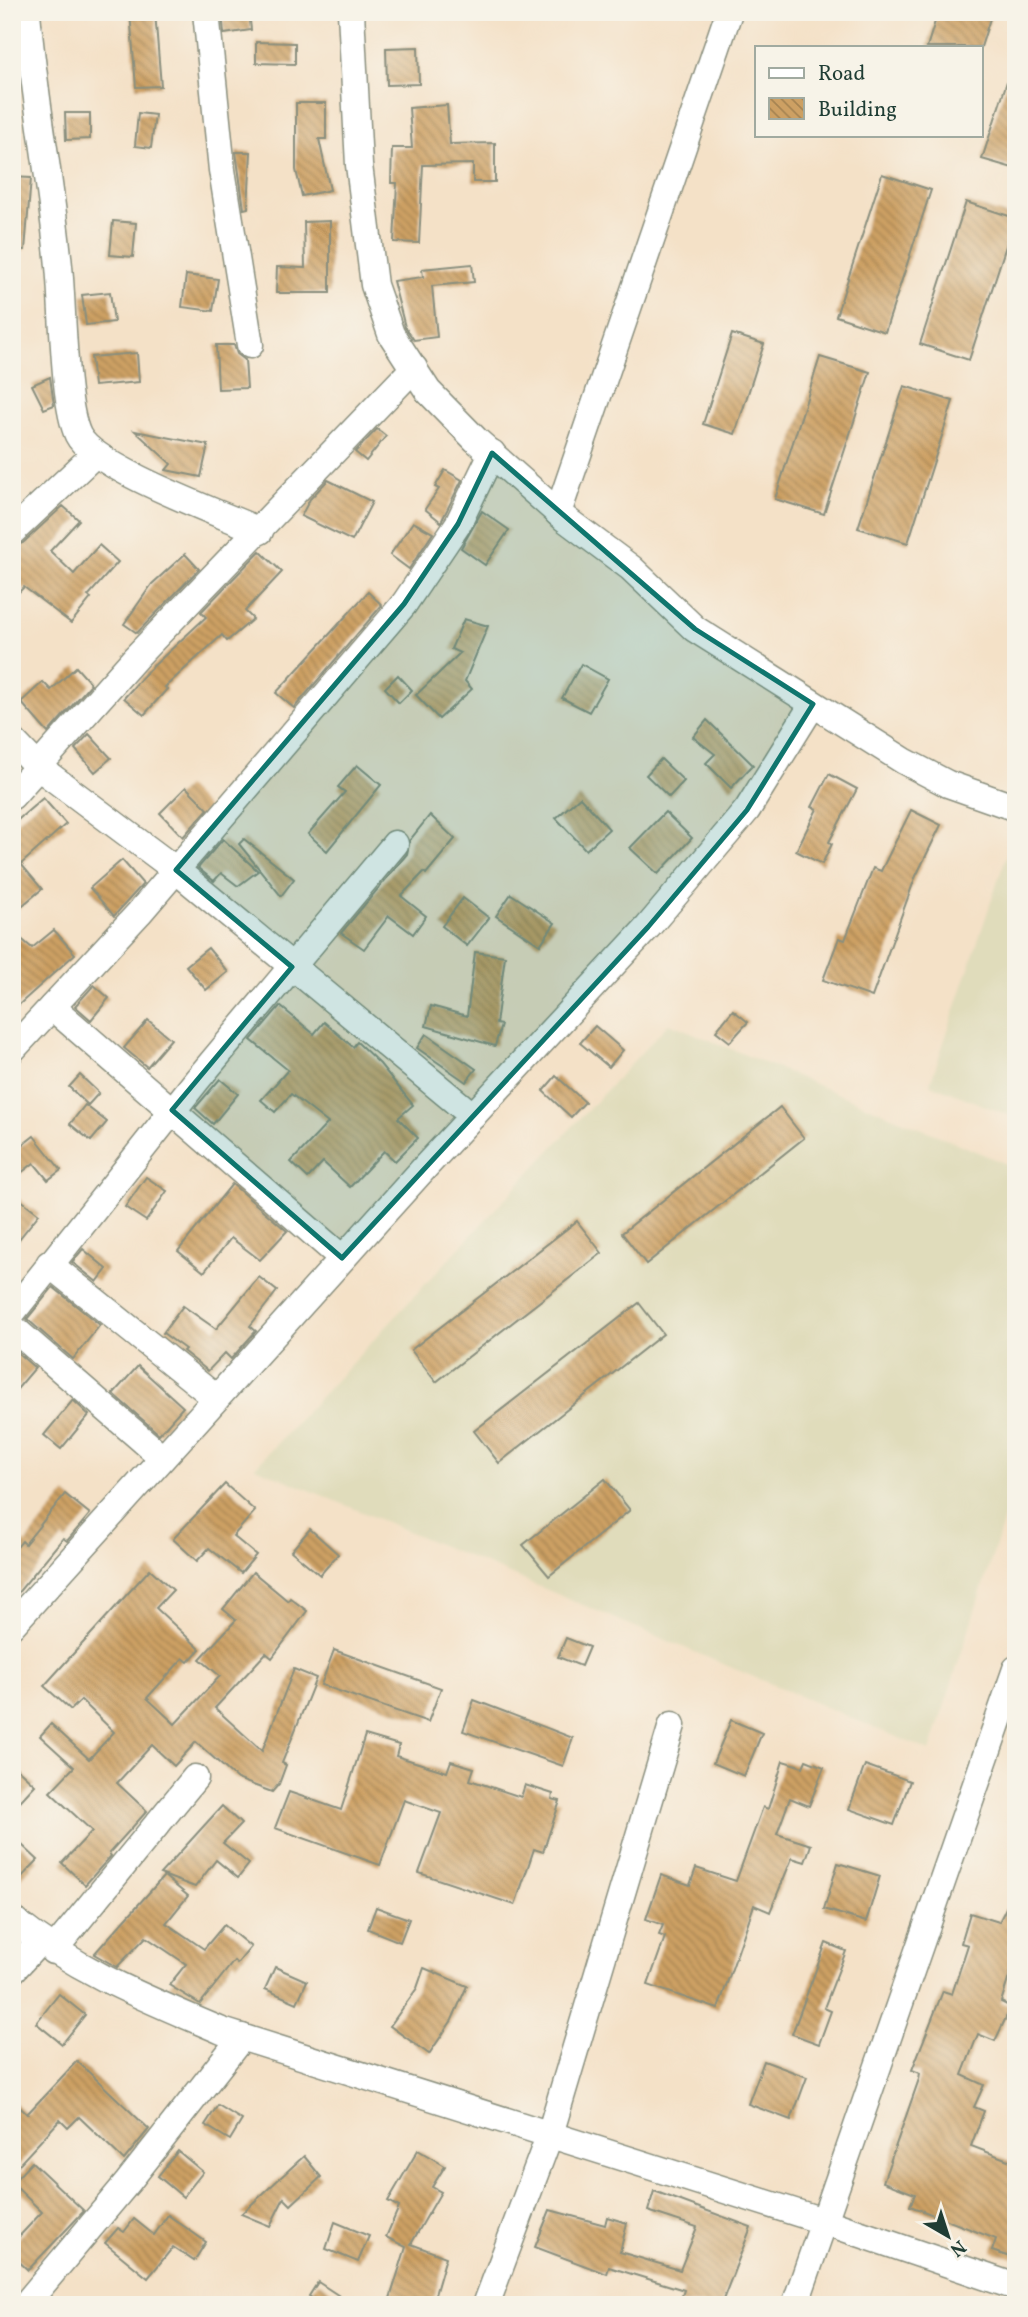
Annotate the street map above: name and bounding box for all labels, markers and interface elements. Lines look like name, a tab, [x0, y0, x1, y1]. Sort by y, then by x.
legend	[755, 46, 982, 136]
text: Road	[818, 60, 865, 89]
text: Building	[818, 96, 897, 125]
north arrow	[912, 2202, 982, 2272]
text: N	[944, 2233, 971, 2262]

